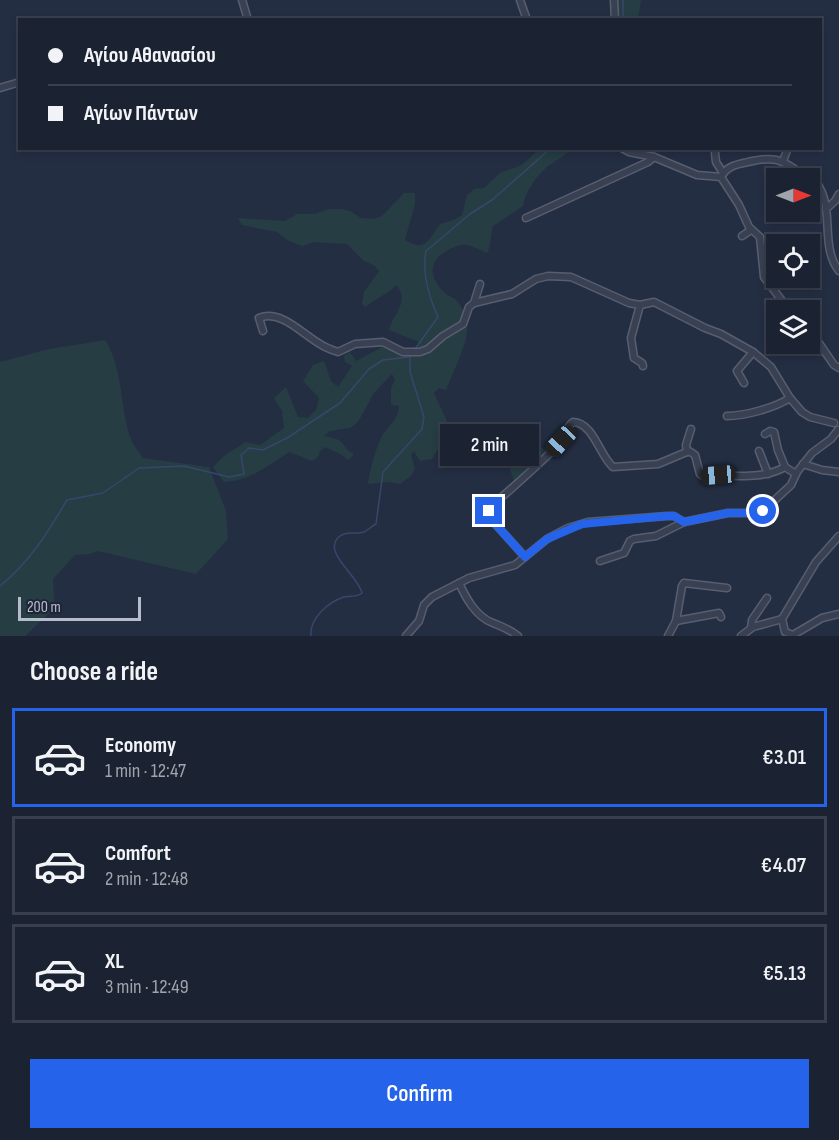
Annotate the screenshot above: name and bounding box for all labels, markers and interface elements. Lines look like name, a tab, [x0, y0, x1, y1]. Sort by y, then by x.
text: Αγίου Αθανασίου	[84, 42, 216, 69]
text: Αγίων Πάντων	[84, 100, 198, 127]
north arrow	[766, 168, 820, 222]
map controls	[766, 168, 820, 354]
button: locate	[766, 234, 820, 288]
button: layers	[766, 300, 820, 354]
car	[542, 422, 580, 460]
callout: 2 min	[440, 424, 538, 466]
text: 2 min	[471, 433, 508, 457]
car	[699, 464, 737, 486]
route end	[475, 497, 502, 524]
route start	[749, 497, 776, 524]
scale bar	[18, 594, 141, 622]
text: 200 m	[27, 598, 61, 617]
text: Choose a ride	[30, 656, 158, 688]
icon: car	[33, 731, 87, 785]
text: Economy	[105, 732, 176, 759]
text: €3.01	[762, 744, 806, 771]
text: 1 min · 12:47	[105, 759, 186, 783]
icon: car	[33, 839, 87, 893]
text: Comfort	[105, 840, 171, 867]
text: €4.07	[761, 852, 806, 879]
text: 2 min · 12:48	[105, 867, 188, 891]
icon: car	[33, 947, 87, 1001]
text: XL	[105, 948, 124, 975]
text: €5.13	[763, 960, 806, 987]
text: 3 min · 12:49	[105, 975, 189, 999]
button: Confirm	[30, 1059, 809, 1128]

